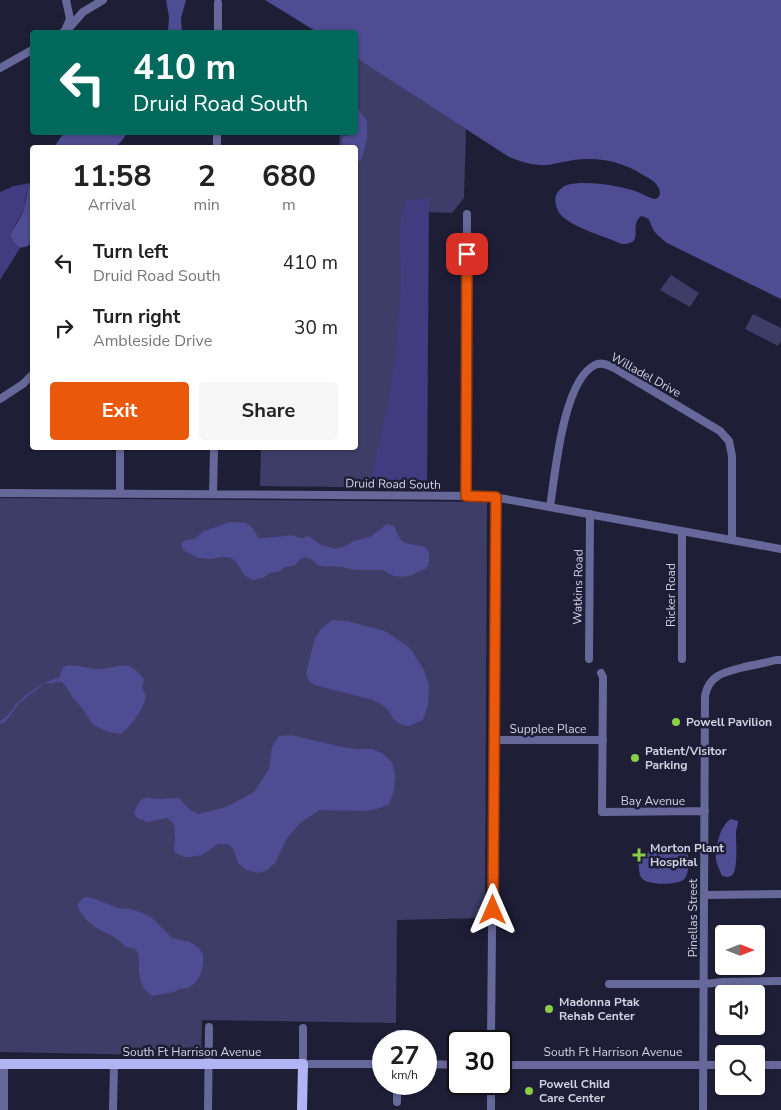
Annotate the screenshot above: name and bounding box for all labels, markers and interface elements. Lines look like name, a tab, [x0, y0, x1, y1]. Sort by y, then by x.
text: 410 m	[133, 44, 236, 91]
icon: left	[50, 50, 115, 115]
text: Druid Road South	[133, 89, 308, 119]
text: 11:58	[72, 156, 151, 197]
text: 2	[198, 156, 216, 197]
text: 680	[262, 156, 316, 197]
text: Arrival	[88, 194, 136, 216]
text: min	[193, 194, 220, 216]
text: m	[282, 194, 296, 216]
pin	[446, 233, 488, 275]
text: Turn left	[93, 239, 168, 265]
icon: arrive	[453, 240, 481, 268]
icon: left	[50, 249, 78, 277]
text: 410 m	[283, 250, 338, 276]
text: Druid Road South	[93, 265, 220, 287]
text: Turn right	[93, 304, 180, 330]
icon: right	[50, 314, 78, 342]
text: 30 m	[294, 315, 338, 341]
text: Ambleside Drive	[93, 330, 212, 352]
street label: Willadel Drive	[608, 349, 684, 401]
button: Exit	[50, 382, 189, 440]
button: Share	[199, 382, 338, 440]
street label: Druid Road South	[345, 475, 441, 493]
street label: Watkins Road	[569, 549, 587, 625]
street label: Ricker Road	[663, 563, 679, 627]
place label: Powell Pavilion	[686, 714, 772, 730]
marker: Powell Pavilion	[670, 716, 682, 728]
street label: Supplee Place	[510, 721, 586, 737]
place label: Patient/Visitor Parking	[645, 743, 727, 773]
marker: Patient/Visitor Parking	[629, 752, 641, 764]
street label: Bay Avenue	[621, 793, 685, 809]
place label: Morton Plant Hospital	[650, 840, 724, 870]
marker: Morton Plant Hospital	[632, 848, 646, 862]
street label: Pinellas Street	[685, 878, 701, 957]
position arrow	[466, 883, 518, 935]
north arrow	[715, 925, 765, 975]
map controls	[715, 925, 765, 1095]
button: sound	[715, 985, 765, 1035]
place label: Madonna Ptak Rehab Center	[559, 994, 640, 1024]
marker: Madonna Ptak Rehab Center	[543, 1003, 555, 1015]
speed limit sign: 30	[447, 1030, 512, 1095]
text: 27	[389, 1039, 420, 1073]
street label: South Ft Harrison Avenue	[123, 1044, 261, 1060]
street label: South Ft Harrison Avenue	[544, 1044, 682, 1060]
button: search	[715, 1045, 765, 1095]
text: km/h	[391, 1067, 418, 1083]
place label: Powell Child Care Center	[539, 1076, 610, 1106]
marker: Powell Child Care Center	[523, 1085, 535, 1097]

